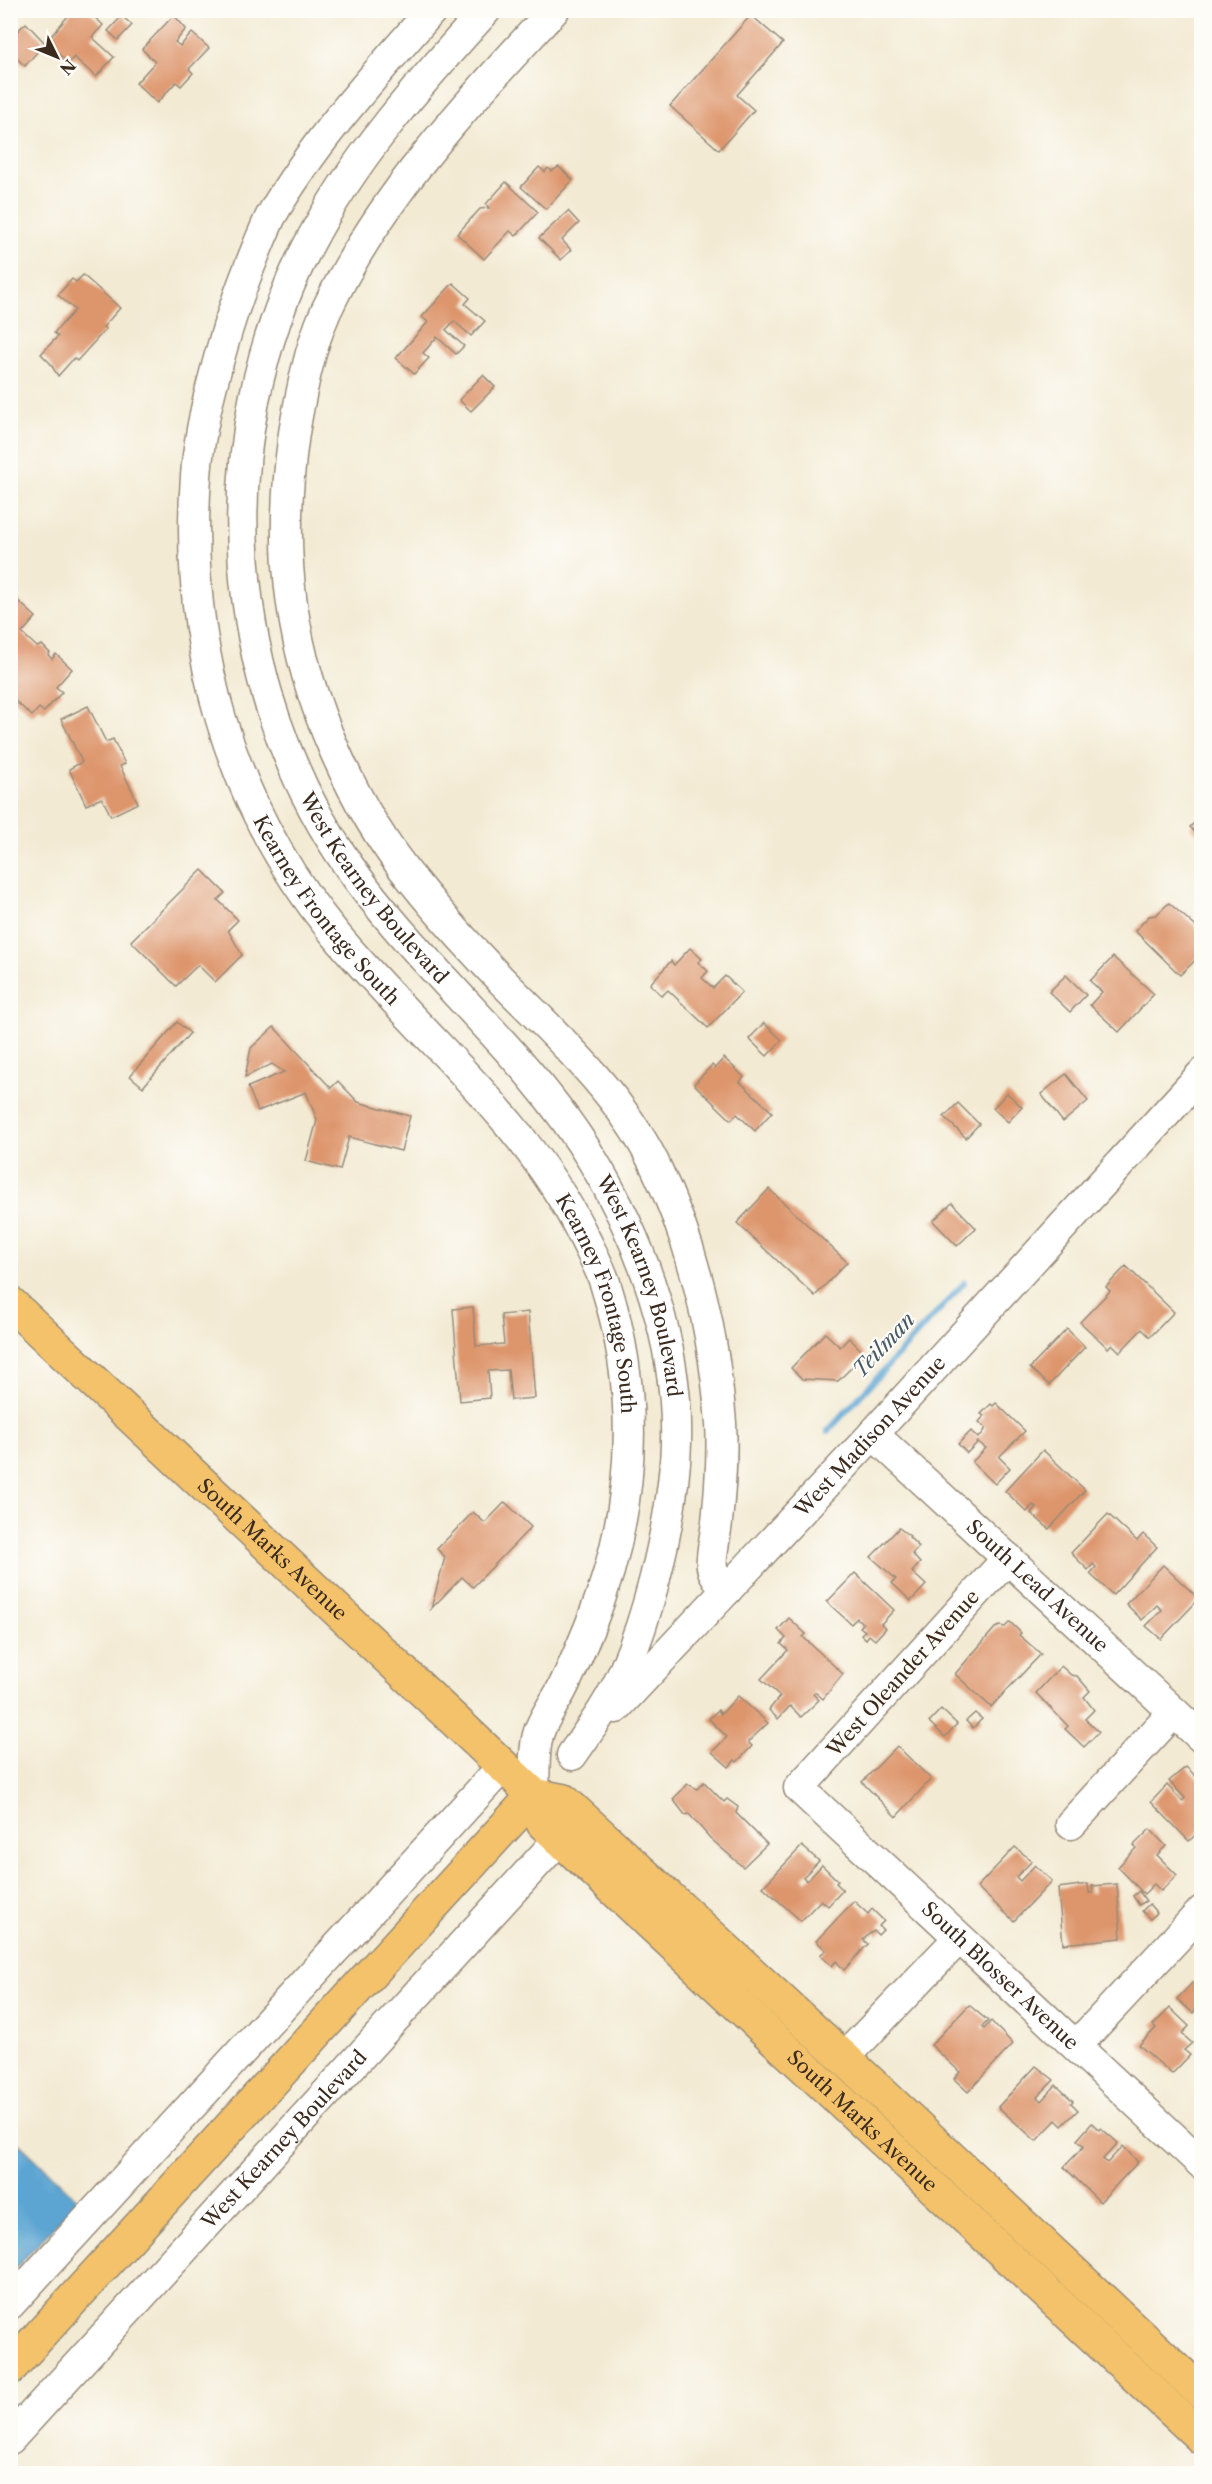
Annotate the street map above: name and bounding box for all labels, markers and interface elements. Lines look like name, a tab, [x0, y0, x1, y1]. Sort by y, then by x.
north arrow	[27, 27, 87, 87]
text: N	[56, 55, 80, 79]
street label: West Kearney Boulevard	[295, 787, 453, 989]
street label: Kearney Frontage South	[248, 811, 405, 1010]
street label: West Kearney Boulevard	[591, 1170, 687, 1398]
street label: Kearney Frontage South	[551, 1189, 640, 1415]
water label: Teilman	[847, 1307, 920, 1382]
street label: West Madison Avenue	[789, 1351, 950, 1522]
street label: South Marks Avenue	[193, 1473, 352, 1625]
street label: South Lead Avenue	[962, 1515, 1113, 1657]
street label: West Oleander Avenue	[821, 1585, 984, 1762]
street label: South Blosser Avenue	[917, 1897, 1084, 2055]
street label: West Kearney Boulevard	[196, 2045, 372, 2234]
street label: South Marks Avenue	[782, 2045, 942, 2197]

